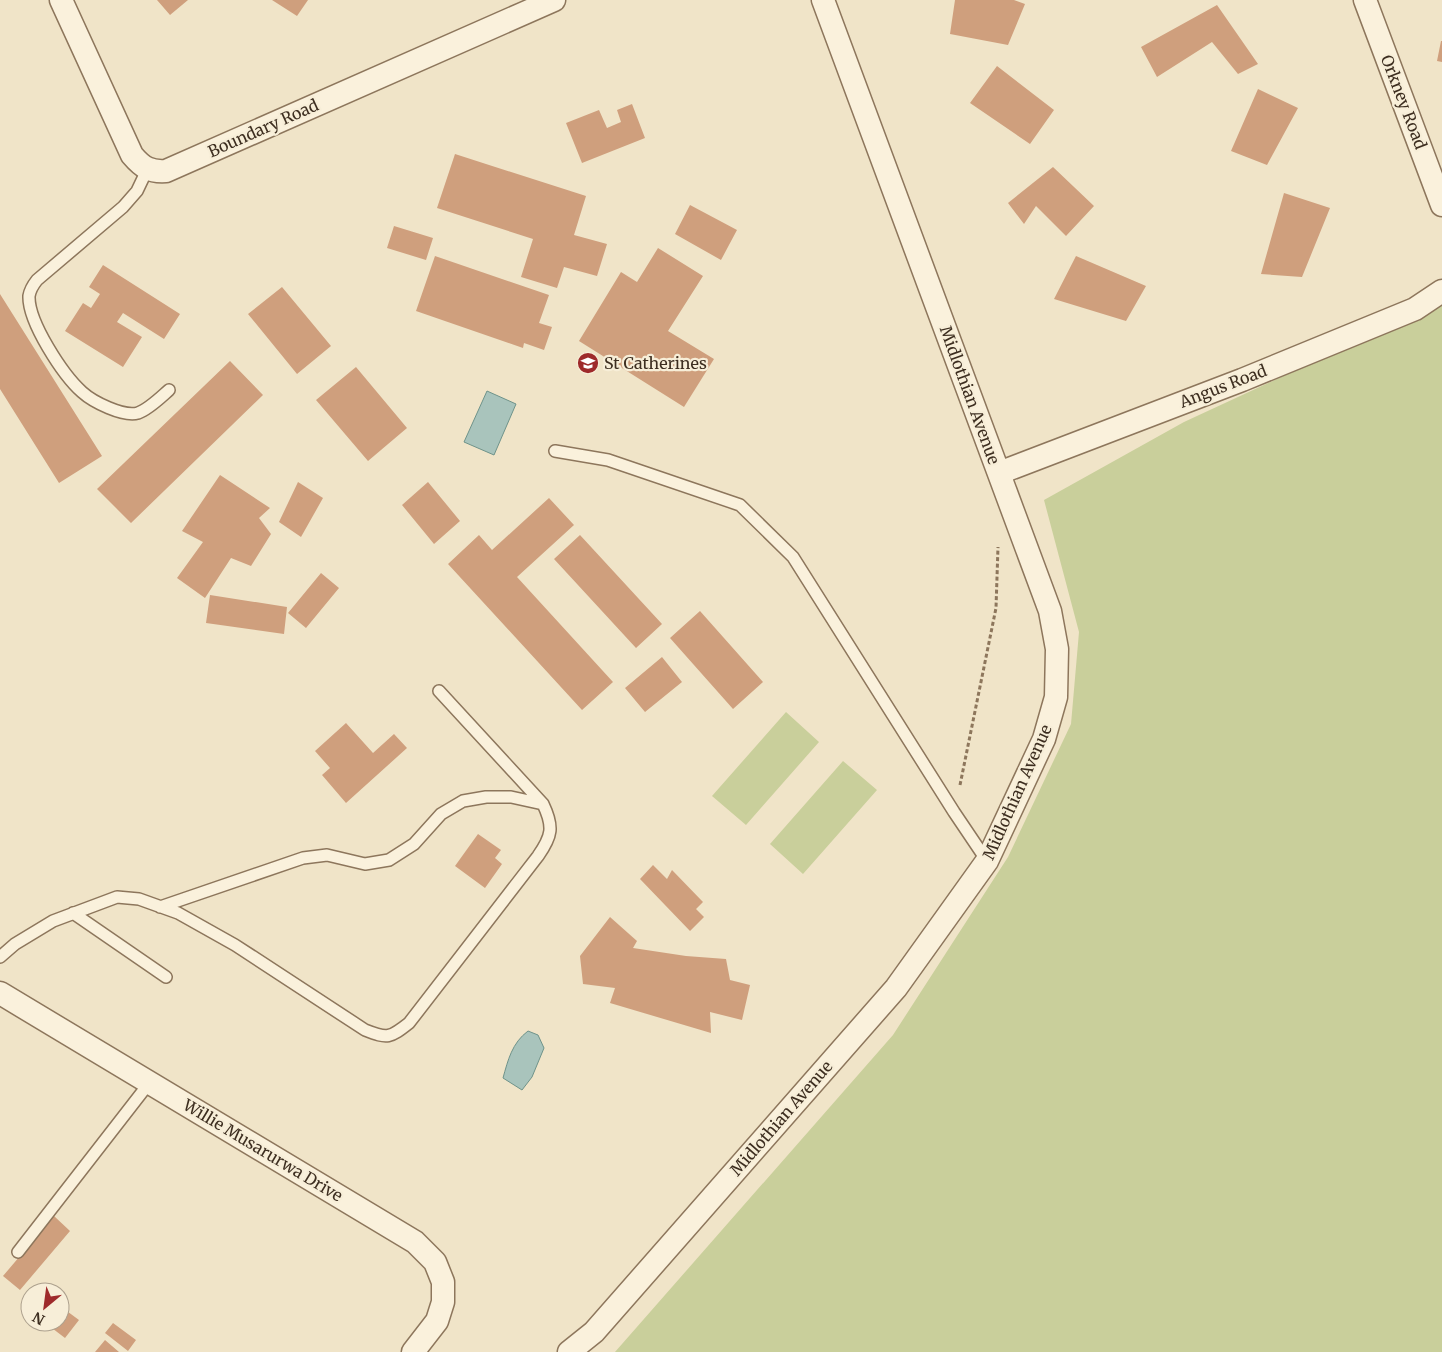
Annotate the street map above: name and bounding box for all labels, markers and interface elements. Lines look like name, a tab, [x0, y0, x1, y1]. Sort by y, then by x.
street label: Orkney Road	[1377, 52, 1431, 152]
street label: Boundary Road	[205, 95, 322, 161]
street label: Midlothian Avenue	[936, 323, 1004, 467]
school or university icon: St Catherines	[576, 351, 600, 375]
place label: St Catherines	[604, 353, 707, 373]
street label: Angus Road	[1176, 360, 1270, 412]
street label: Midlothian Avenue	[978, 721, 1056, 863]
street label: Midlothian Avenue	[726, 1056, 836, 1180]
street label: Willie Musarurwa Drive	[179, 1094, 346, 1206]
north arrow	[20, 1282, 70, 1332]
text: N	[29, 1308, 48, 1329]

